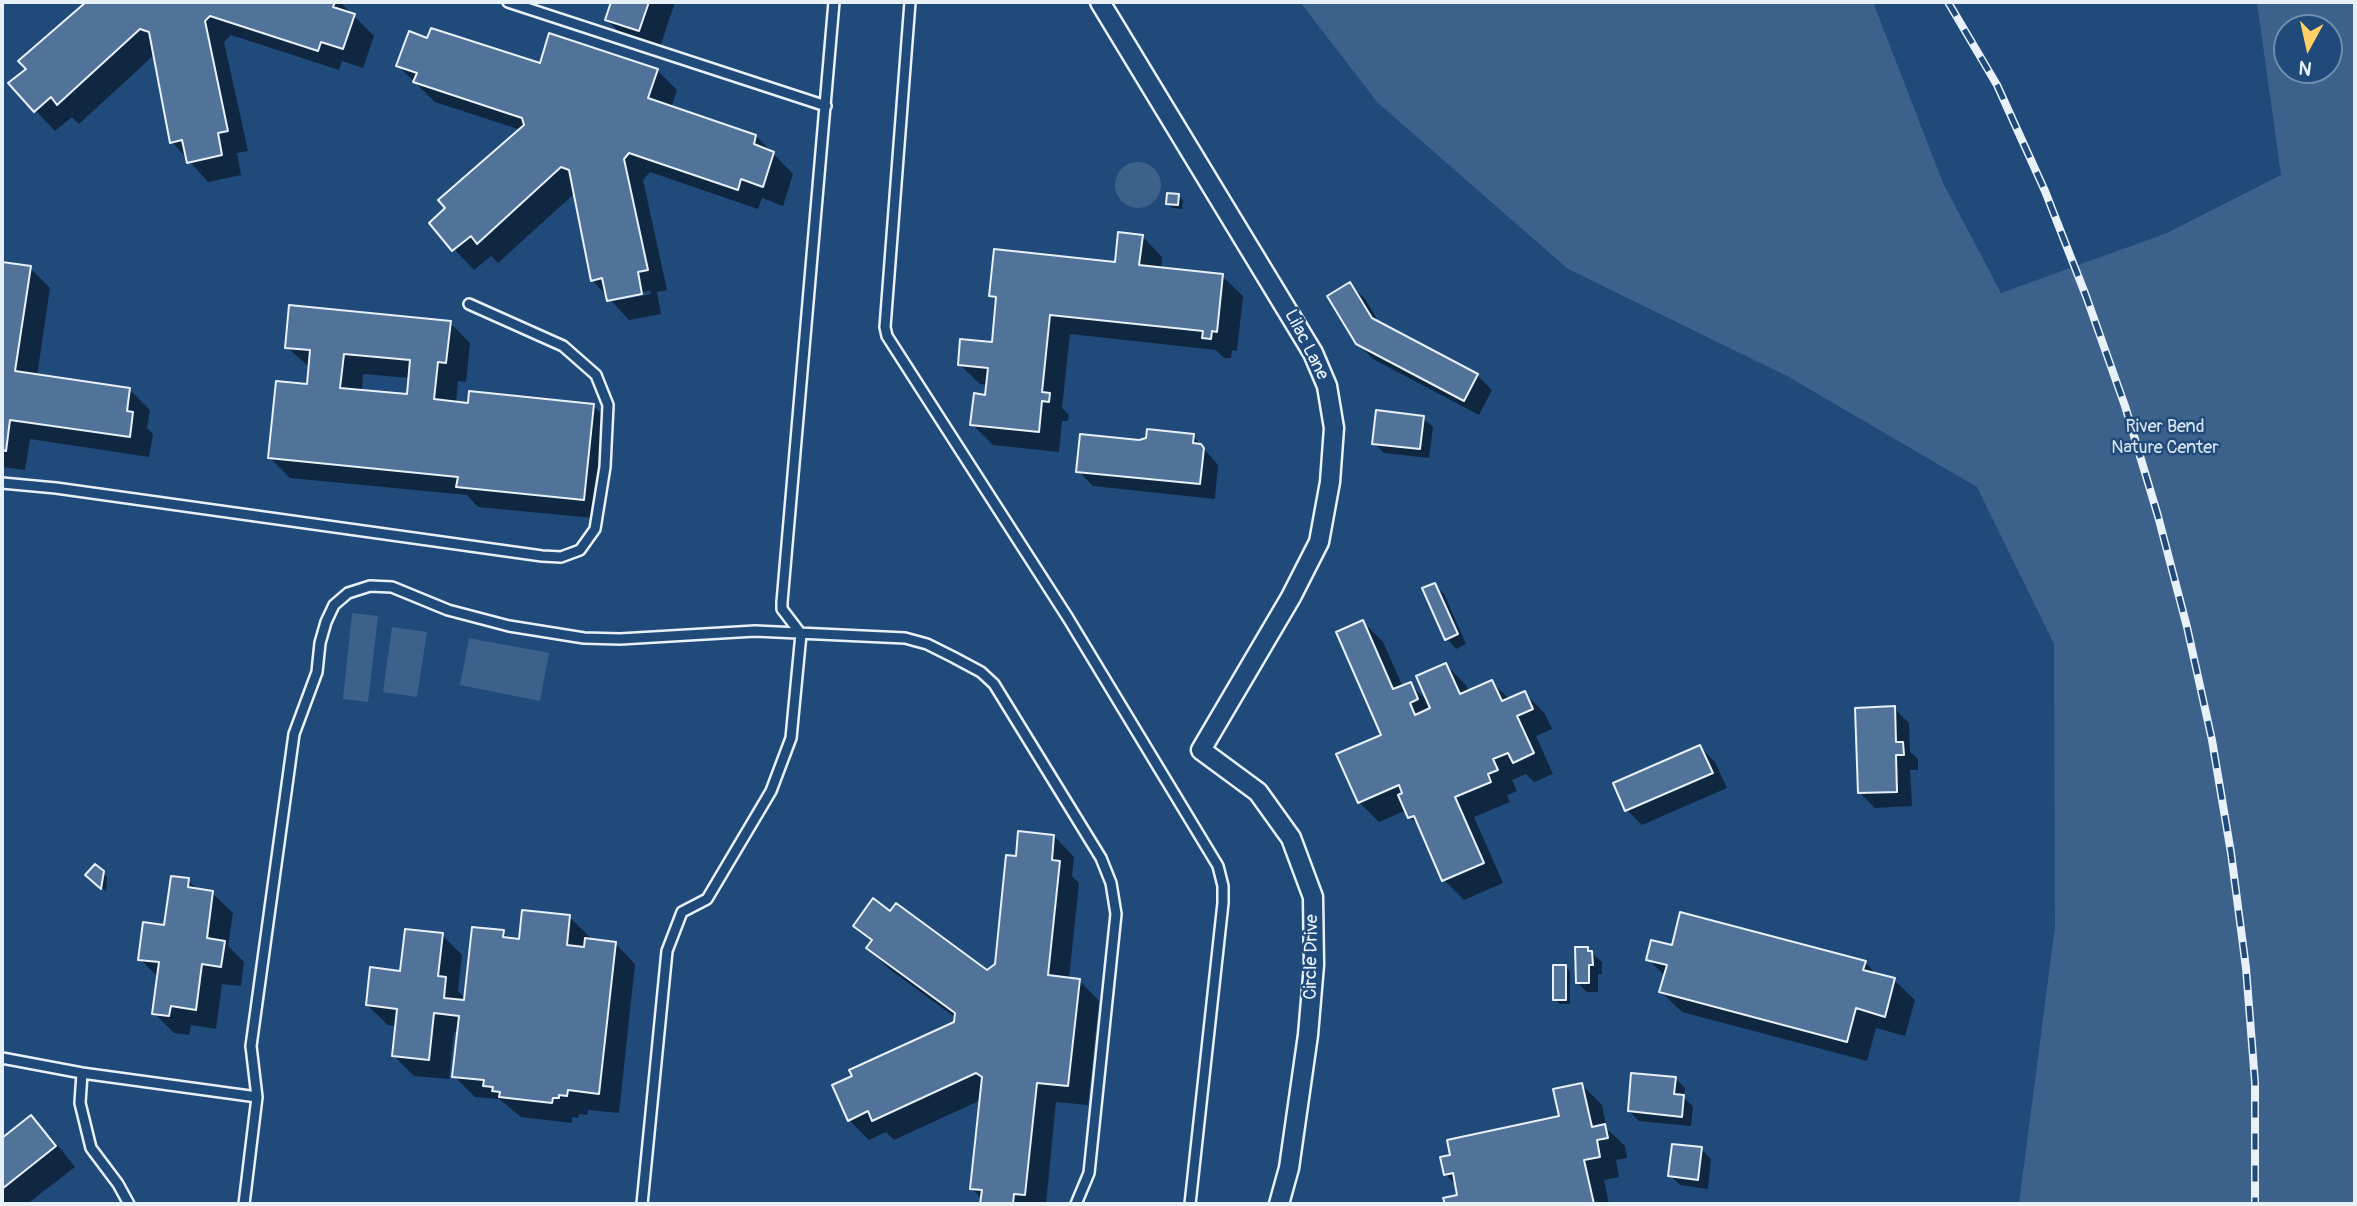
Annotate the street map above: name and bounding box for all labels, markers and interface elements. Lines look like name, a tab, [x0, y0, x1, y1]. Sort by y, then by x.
north arrow	[2273, 14, 2343, 84]
text: N	[2297, 55, 2313, 81]
street label: Lilac Lane	[1279, 306, 1333, 384]
park label: River Bend Nature Center	[2111, 416, 2219, 458]
street label: Circle Drive	[1300, 914, 1324, 1000]

